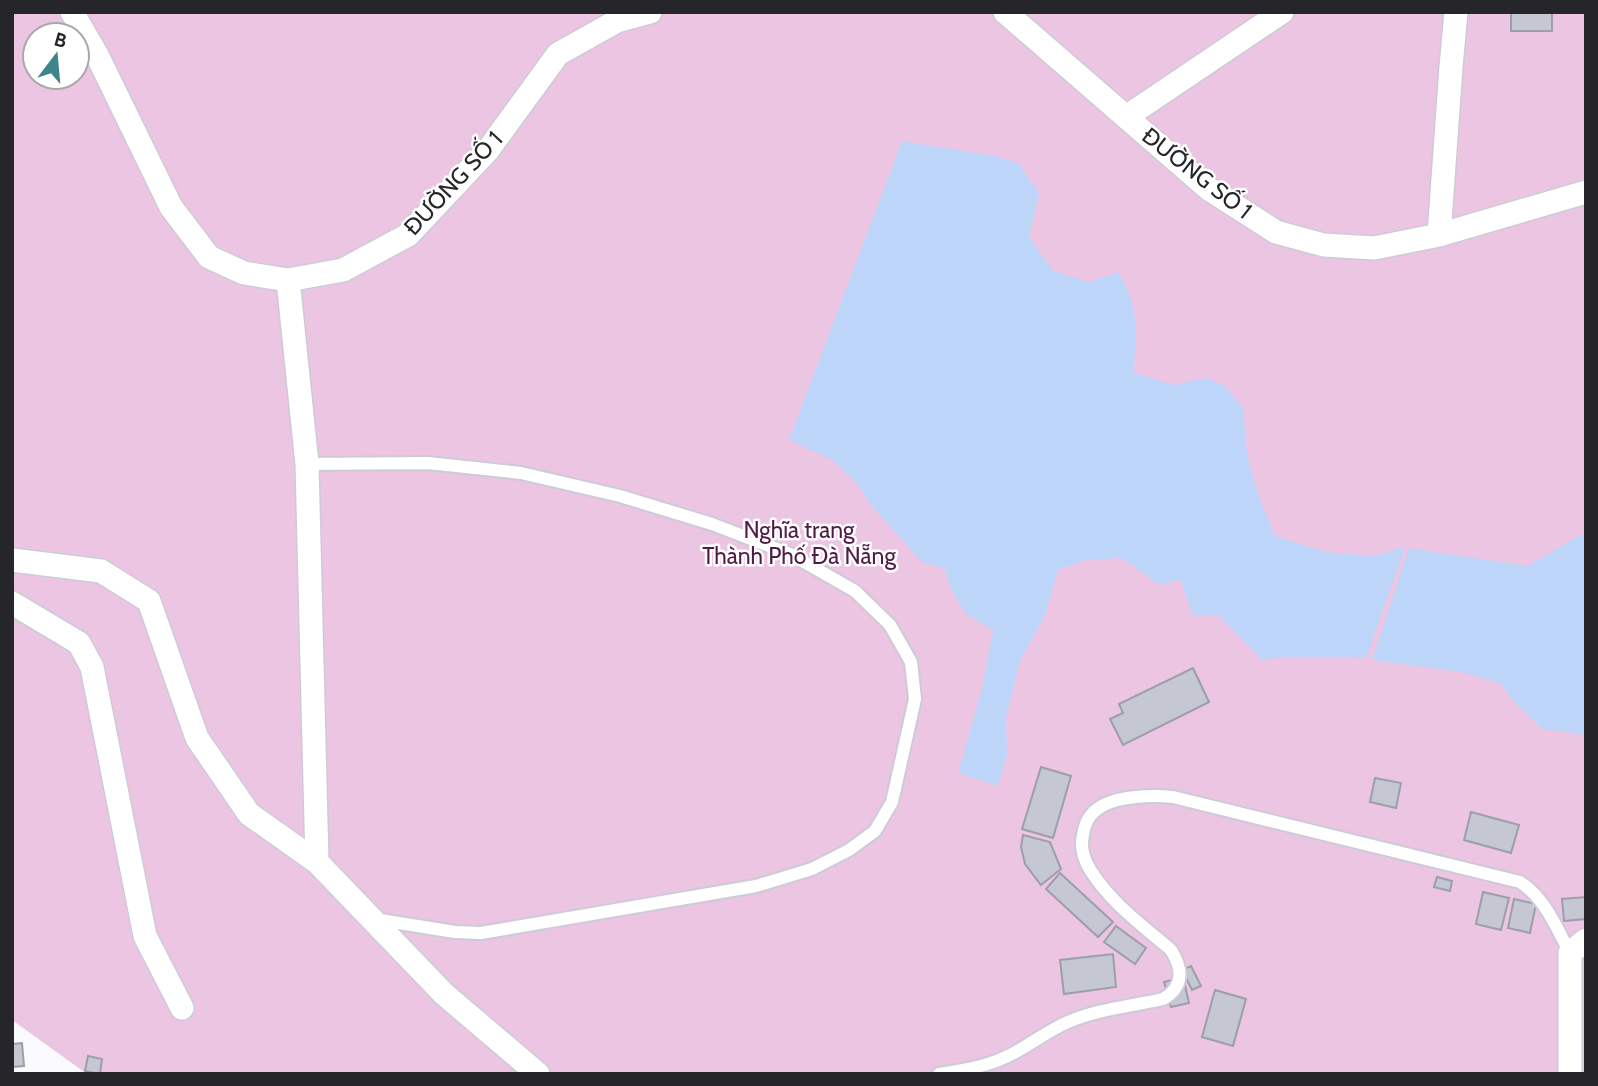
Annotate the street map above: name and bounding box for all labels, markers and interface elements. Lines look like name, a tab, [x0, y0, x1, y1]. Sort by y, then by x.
north arrow	[21, 21, 91, 91]
text: B	[52, 27, 70, 53]
street label: ĐƯỜNG SỐ 1	[1136, 119, 1259, 225]
street label: ĐƯỜNG SỐ 1	[396, 123, 508, 241]
park label: Nghĩa trang Thành Phố Đà Nẵng	[702, 516, 896, 570]

